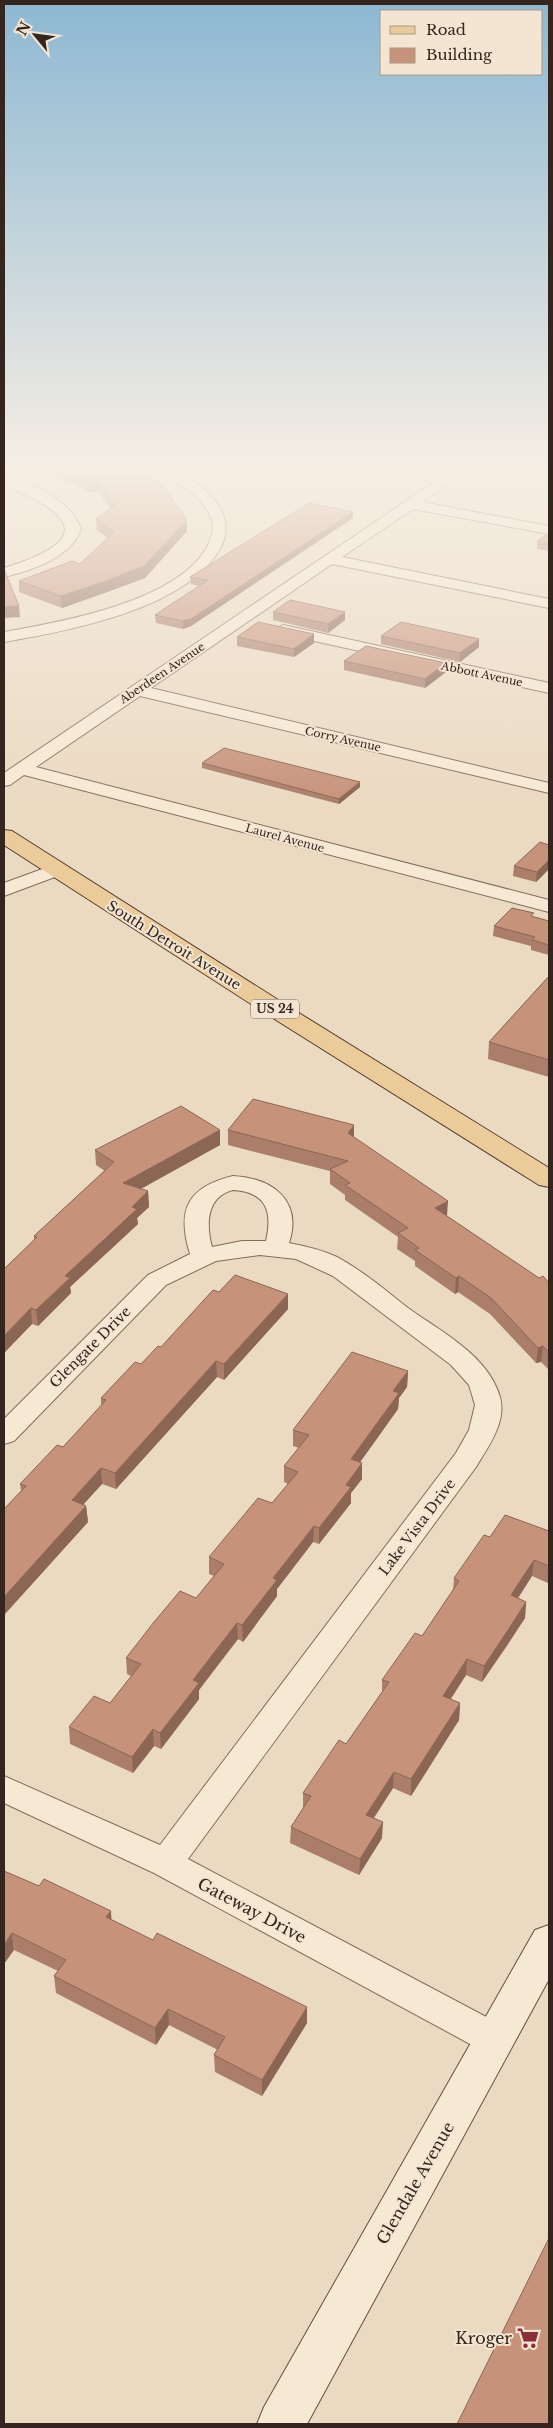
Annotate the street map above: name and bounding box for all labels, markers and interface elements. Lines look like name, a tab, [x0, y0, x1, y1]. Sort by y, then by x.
north arrow	[10, 10, 60, 60]
legend	[380, 10, 543, 75]
text: N	[13, 19, 35, 39]
text: Road	[426, 20, 466, 39]
text: Building	[426, 45, 493, 64]
street label: Aberdeen Avenue	[116, 639, 207, 707]
street label: Abbott Avenue	[439, 658, 524, 689]
street label: Corry Avenue	[304, 723, 382, 755]
street label: Laurel Avenue	[244, 821, 326, 855]
street label: South Detroit Avenue	[104, 896, 244, 994]
road number: US 24	[251, 1000, 299, 1019]
street label: Glengate Drive	[45, 1302, 135, 1392]
street label: Lake Vista Drive	[375, 1475, 459, 1579]
street label: Gateway Drive	[194, 1873, 310, 1947]
street label: Glendale Avenue	[372, 2118, 458, 2248]
supermarket icon: Kroger	[515, 2325, 541, 2351]
place label: Kroger	[455, 2328, 512, 2348]

